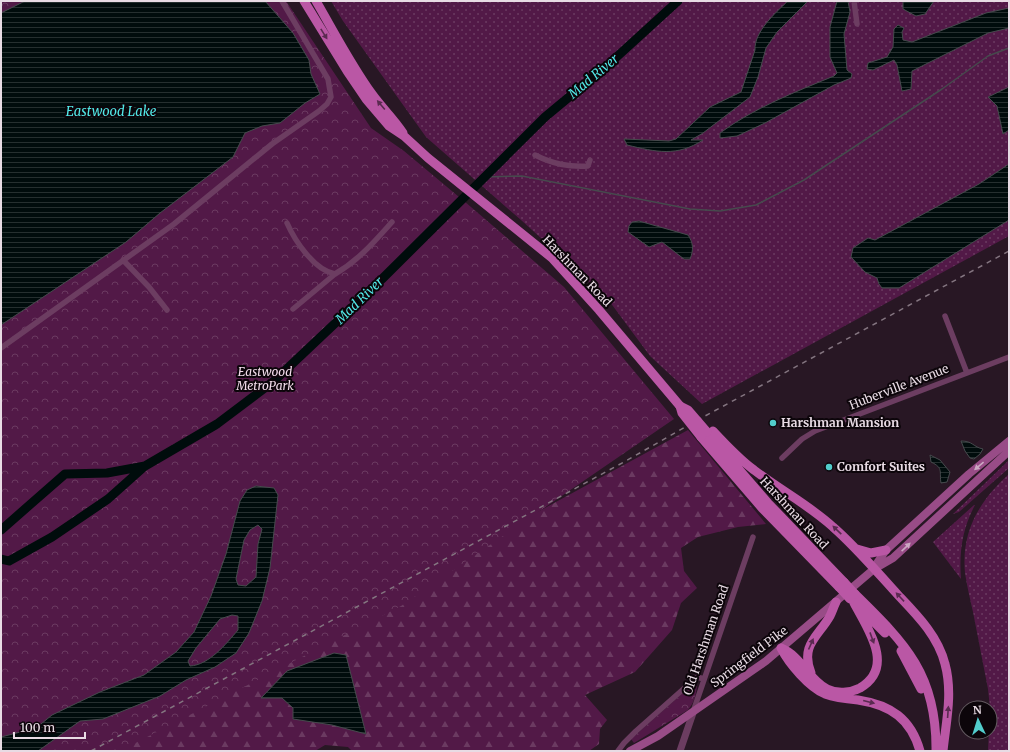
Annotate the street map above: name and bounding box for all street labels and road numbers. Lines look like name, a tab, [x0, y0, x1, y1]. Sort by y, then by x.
street label: Harshman Road	[540, 232, 615, 309]
street label: Huberville Avenue	[847, 361, 951, 412]
street label: Harshman Road	[757, 473, 832, 552]
street label: Old Harshman Road	[680, 583, 731, 697]
street label: Springfield Pike	[707, 623, 790, 690]

